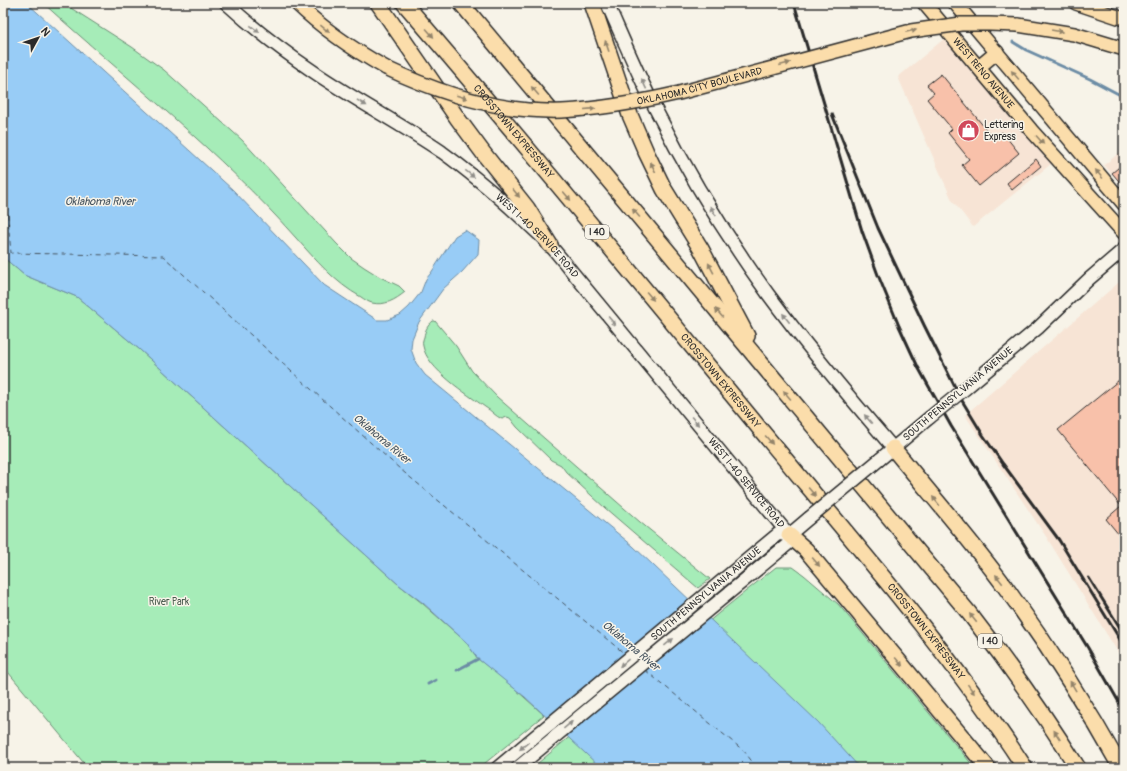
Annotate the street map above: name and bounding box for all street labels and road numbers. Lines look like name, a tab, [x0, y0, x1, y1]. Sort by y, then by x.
street label: WEST RENO AVENUE	[950, 35, 1017, 111]
street label: OKLAHOMA CITY BOULEVARD	[636, 65, 764, 108]
street label: CROSSTOWN EXPRESSWAY	[471, 82, 556, 181]
street label: WEST I-40 SERVICE ROAD	[493, 191, 581, 281]
road number: I 40	[585, 225, 609, 239]
street label: CROSSTOWN EXPRESSWAY	[678, 331, 763, 431]
street label: SOUTH PENNSYLVANIA AVENUE	[901, 345, 1015, 443]
street label: WEST I-40 SERVICE ROAD	[705, 435, 787, 531]
street label: SOUTH PENNSYLVANIA AVENUE	[648, 545, 764, 643]
street label: CROSSTOWN EXPRESSWAY	[885, 581, 967, 682]
road number: I 40	[978, 634, 1002, 648]

